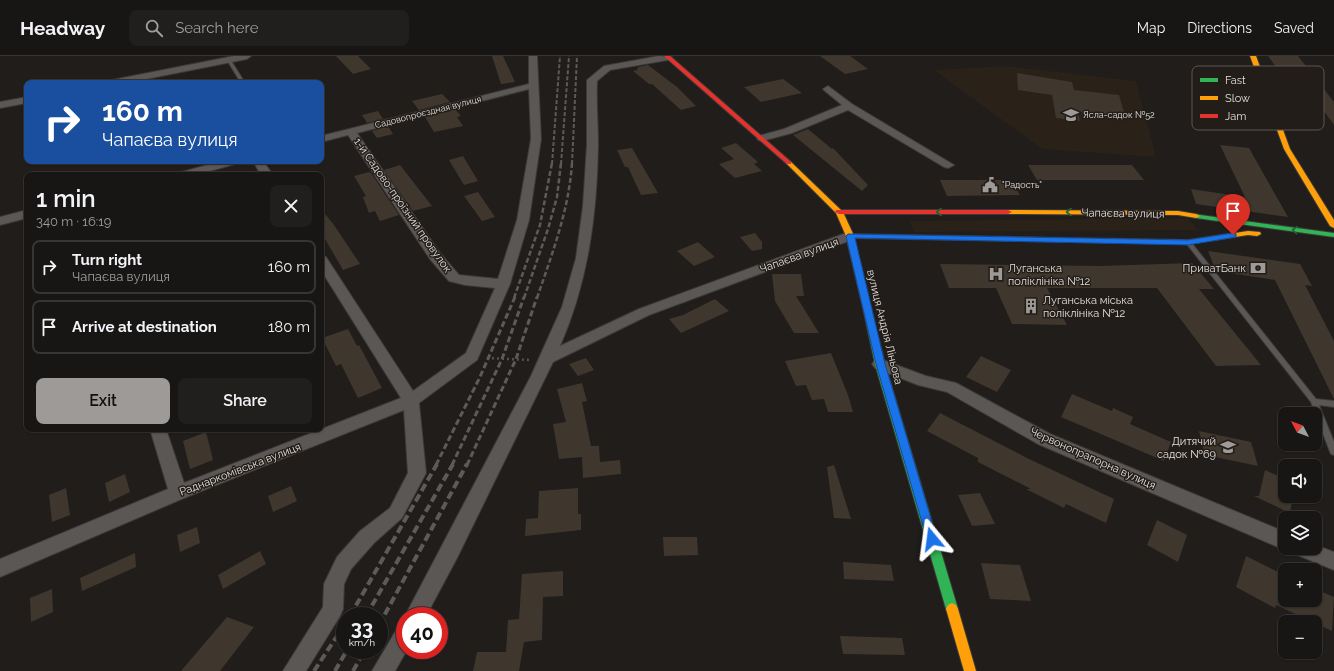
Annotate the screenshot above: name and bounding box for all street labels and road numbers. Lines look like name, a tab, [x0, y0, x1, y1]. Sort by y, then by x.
street label: Садовопроєздная вулиця	[374, 94, 482, 130]
street label: 1-й Садово-проїзний провулок	[351, 135, 454, 275]
street label: Чапаєва вулиця	[1081, 206, 1165, 221]
street label: Чапаєва вулиця	[758, 235, 840, 276]
street label: вулиця Андрія Ліньова	[864, 268, 905, 386]
street label: Червонопрапорна вулиця	[1028, 425, 1158, 492]
street label: Раднаркомівська вулиця	[178, 440, 303, 499]

